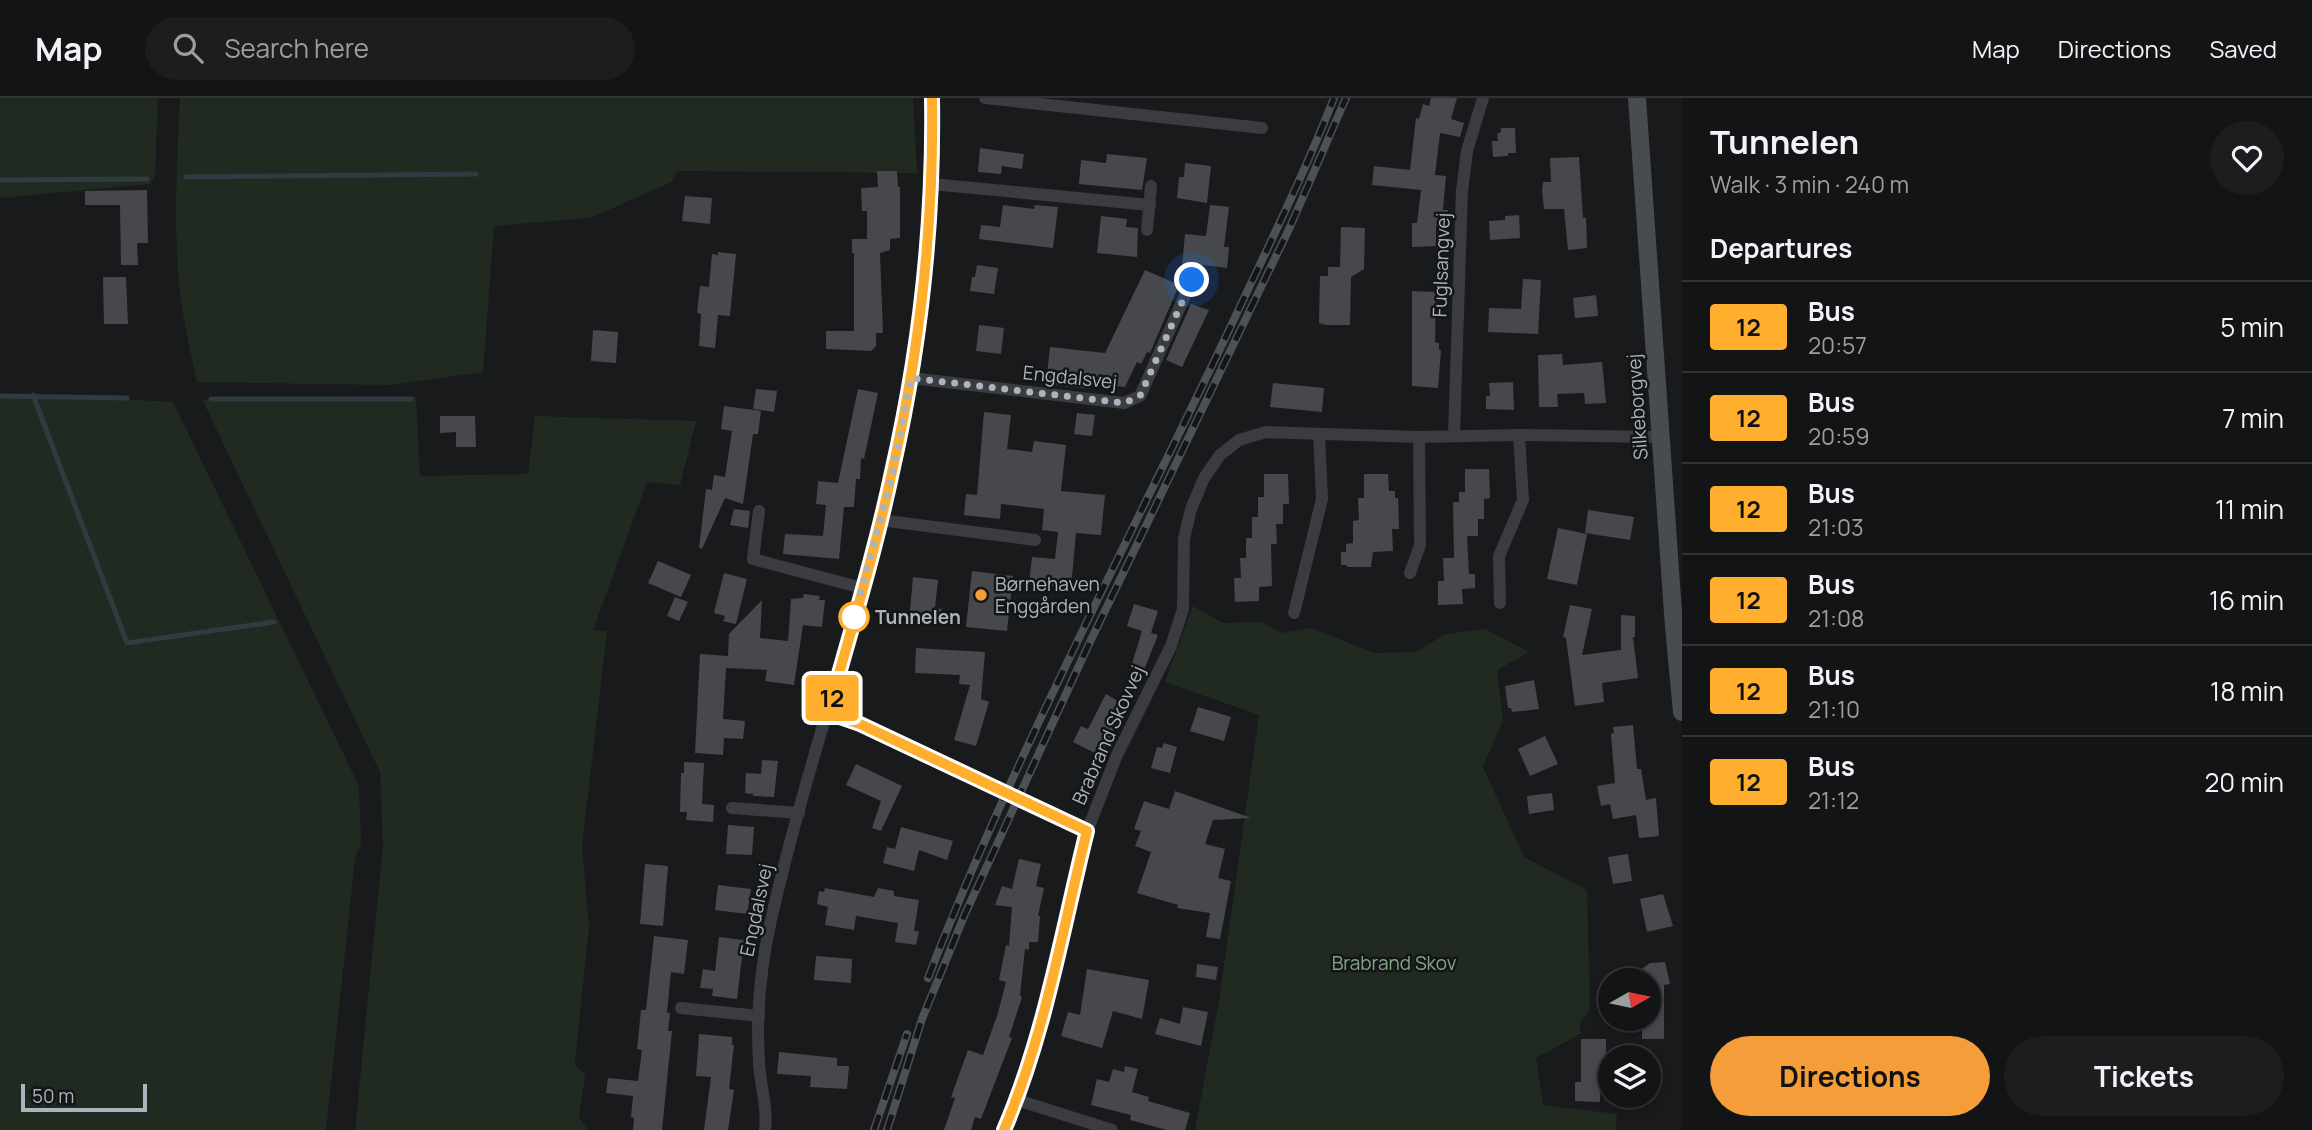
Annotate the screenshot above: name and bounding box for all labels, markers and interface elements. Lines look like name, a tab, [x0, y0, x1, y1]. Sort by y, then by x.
search box	[145, 17, 635, 80]
text: Map	[35, 26, 103, 71]
icon: search	[169, 29, 207, 67]
text: Search here	[225, 30, 369, 66]
text: Map	[1972, 32, 2020, 65]
text: Directions	[2058, 32, 2171, 65]
text: Saved	[2209, 32, 2277, 65]
text: Tunnelen	[1710, 119, 1859, 164]
button: heart	[2210, 121, 2284, 195]
text: Walk · 3 min · 240 m	[1710, 168, 1909, 200]
street label: Fuglsangvej	[1426, 212, 1456, 318]
text: Departures	[1710, 230, 1852, 266]
your location	[1174, 262, 1209, 297]
text: Bus	[1808, 293, 1855, 329]
text: 5 min	[2220, 309, 2284, 345]
text: 12	[1736, 310, 1761, 343]
text: 20:57	[1808, 329, 1867, 361]
street label: Silkeborgvej	[1620, 353, 1654, 461]
street label: Engdalsvej	[1022, 359, 1118, 395]
text: Bus	[1808, 384, 1855, 420]
text: 7 min	[2222, 400, 2284, 436]
text: 12	[1736, 401, 1761, 434]
text: 20:59	[1808, 420, 1870, 452]
text: Bus	[1808, 475, 1855, 511]
text: 11 min	[2215, 491, 2284, 527]
text: 12	[1736, 492, 1761, 525]
text: 21:03	[1808, 511, 1864, 543]
text: Bus	[1808, 566, 1855, 602]
place label: Børnehaven Enggården	[995, 571, 1100, 619]
text: 16 min	[2209, 582, 2284, 618]
text: 12	[1736, 583, 1761, 616]
marker: Børnehaven Enggården	[973, 587, 989, 603]
marker: Tunnelen	[839, 602, 869, 632]
text: 21:08	[1808, 602, 1864, 634]
place label: Tunnelen	[875, 604, 961, 630]
text: Bus	[1808, 657, 1855, 693]
street label: Brabrand Skovvej	[1066, 661, 1150, 809]
text: 18 min	[2210, 673, 2284, 709]
text: 12	[1736, 674, 1761, 707]
line badge: 12	[800, 675, 864, 721]
text: 12	[820, 681, 844, 714]
text: 21:10	[1808, 693, 1860, 725]
text: Bus	[1808, 748, 1855, 784]
text: 20 min	[2205, 764, 2284, 800]
text: 12	[1736, 765, 1761, 798]
text: 21:12	[1808, 784, 1859, 816]
street label: Engdalsvej	[733, 861, 779, 959]
park label: Brabrand Skov	[1332, 950, 1457, 976]
north arrow	[1598, 968, 1661, 1031]
map controls	[1598, 968, 1661, 1108]
button: Directions	[1710, 1036, 1990, 1116]
button: Tickets	[2004, 1036, 2284, 1116]
button: layers	[1598, 1045, 1661, 1108]
scale bar	[21, 1081, 147, 1113]
text: 50 m	[32, 1083, 74, 1109]

